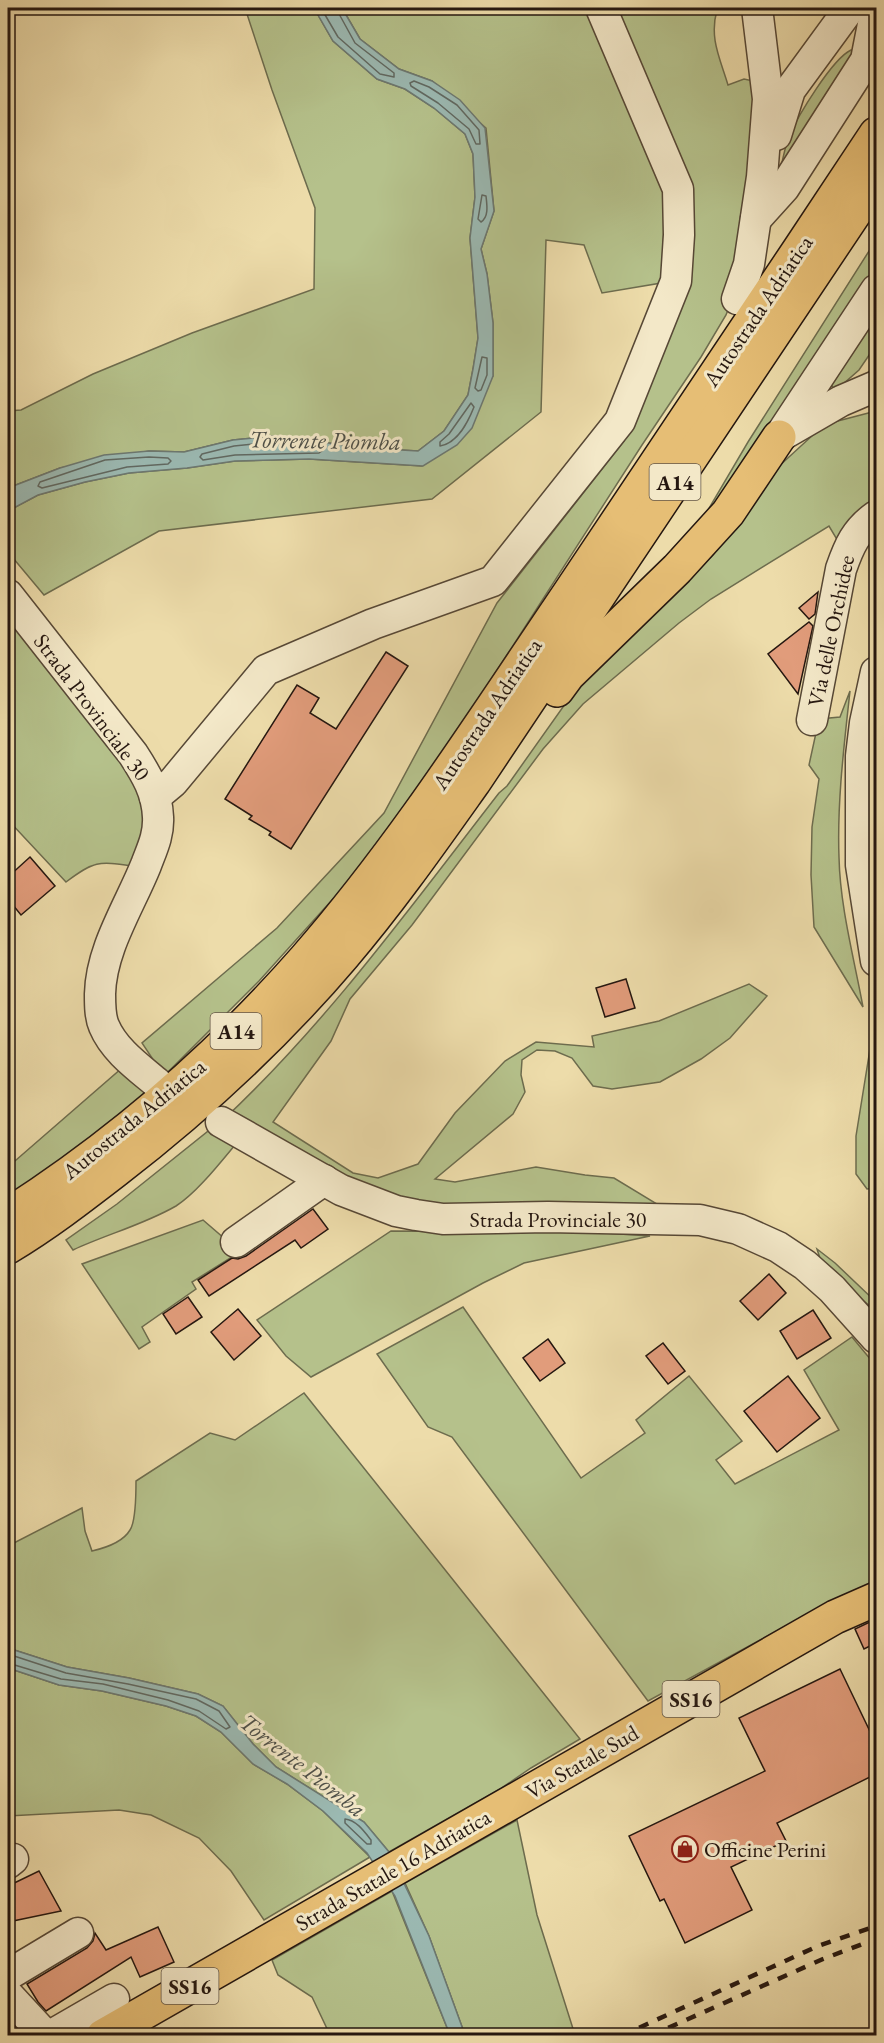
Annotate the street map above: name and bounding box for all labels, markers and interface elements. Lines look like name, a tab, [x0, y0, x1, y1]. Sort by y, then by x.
street label: Autostrada Adriatica	[696, 229, 820, 393]
water label: Torrente Piomba	[249, 423, 401, 457]
road number: A14	[650, 464, 700, 500]
street label: Via delle Orchidee	[801, 552, 861, 709]
street label: Strada Provinciale 30	[27, 628, 157, 787]
street label: Autostrada Adriatica	[425, 632, 549, 796]
road number: A14	[210, 1013, 262, 1049]
street label: Autostrada Adriatica	[55, 1052, 212, 1186]
street label: Strada Provinciale 30	[470, 1205, 647, 1234]
road number: SS16	[662, 1681, 720, 1717]
water label: Torrente Piomba	[234, 1706, 372, 1824]
street label: Via Statale Sud	[520, 1718, 644, 1806]
street label: Strada Statale 16 Adriatica	[290, 1802, 496, 1938]
shop icon: Officine Perini	[670, 1834, 700, 1864]
place label: Officine Perini	[704, 1835, 826, 1864]
road number: SS16	[162, 1968, 219, 2004]

